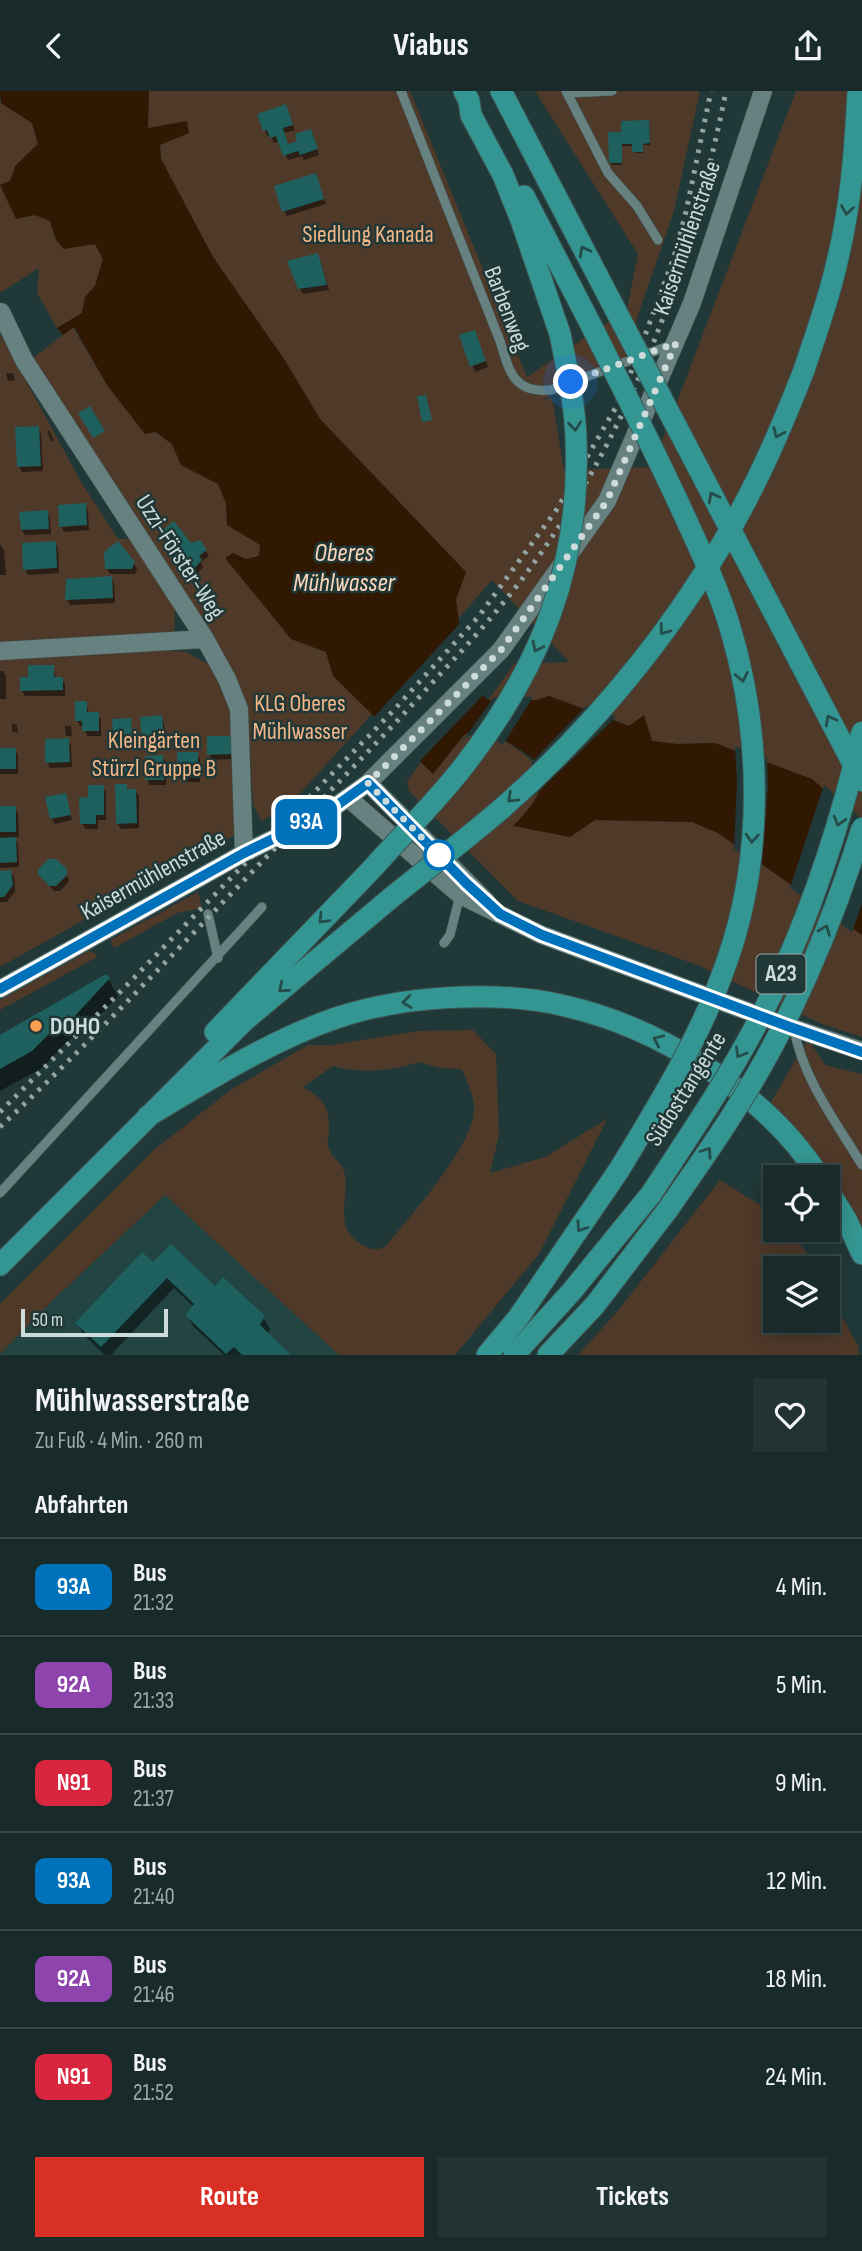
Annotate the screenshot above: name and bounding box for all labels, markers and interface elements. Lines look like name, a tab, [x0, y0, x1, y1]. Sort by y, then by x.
text: Viabus	[393, 26, 469, 65]
icon: back	[35, 27, 73, 65]
icon: share	[789, 27, 827, 65]
street label: Kaisermühlenstraße	[647, 157, 727, 319]
one-way arrow	[840, 204, 855, 216]
park label: Siedlung Kanada	[302, 220, 434, 249]
one-way arrow	[579, 246, 592, 258]
street label: Barbenweg	[477, 262, 537, 356]
your location	[553, 364, 588, 399]
one-way arrow	[567, 421, 582, 432]
one-way arrow	[772, 426, 786, 439]
street label: Uzzi-Förster-Weg	[129, 489, 231, 625]
one-way arrow	[708, 492, 721, 504]
water label: Oberes Mühlwasser	[293, 538, 397, 599]
one-way arrow	[660, 622, 673, 634]
one-way arrow	[532, 640, 546, 652]
one-way arrow	[734, 671, 749, 683]
park label: KLG Oberes Mühlwasser	[253, 689, 348, 746]
one-way arrow	[825, 715, 839, 727]
park label: Kleingärten Stürzl Gruppe B	[92, 726, 216, 783]
one-way arrow	[507, 790, 520, 803]
line badge: 93A	[266, 799, 346, 845]
text: 93A	[289, 807, 323, 836]
one-way arrow	[832, 815, 847, 827]
street label: Kaisermühlenstraße	[76, 823, 230, 927]
one-way arrow	[745, 832, 760, 843]
unlabelled marker	[424, 840, 454, 870]
one-way arrow	[319, 910, 332, 923]
one-way arrow	[817, 925, 831, 937]
road number: A23	[756, 954, 806, 993]
one-way arrow	[279, 980, 292, 992]
one-way arrow	[401, 994, 413, 1009]
place label: DOHO	[50, 1012, 100, 1041]
marker: DOHO	[28, 1018, 44, 1034]
street label: Südosttangente	[639, 1027, 733, 1151]
one-way arrow	[653, 1035, 665, 1049]
one-way arrow	[735, 1045, 748, 1058]
one-way arrow	[699, 1147, 711, 1160]
map controls	[763, 1165, 840, 1333]
button: locate	[763, 1165, 840, 1242]
one-way arrow	[577, 1219, 589, 1232]
button: layers	[763, 1256, 840, 1333]
scale bar	[21, 1306, 168, 1338]
text: 50 m	[32, 1309, 63, 1332]
button: heart	[753, 1378, 827, 1452]
text: Mühlwasserstraße	[35, 1381, 250, 1421]
text: Zu Fuß · 4 Min. · 260 m	[35, 1427, 203, 1455]
text: Abfahrten	[35, 1490, 128, 1521]
text: Bus	[133, 1558, 167, 1589]
text: 93A	[57, 1572, 90, 1601]
text: 4 Min.	[776, 1572, 827, 1603]
text: 21:32	[133, 1589, 174, 1617]
text: Bus	[133, 1656, 167, 1687]
text: 92A	[57, 1670, 90, 1699]
text: 5 Min.	[776, 1670, 827, 1701]
text: 21:33	[133, 1687, 174, 1715]
text: Bus	[133, 1754, 167, 1785]
text: N91	[57, 1768, 90, 1797]
text: 9 Min.	[775, 1768, 827, 1799]
text: 21:37	[133, 1785, 174, 1813]
text: Bus	[133, 1852, 167, 1883]
text: 93A	[57, 1866, 90, 1895]
text: 12 Min.	[766, 1866, 827, 1897]
text: 21:40	[133, 1883, 175, 1911]
text: Bus	[133, 1950, 167, 1981]
text: 92A	[57, 1964, 90, 1993]
text: 18 Min.	[766, 1964, 827, 1995]
text: 21:46	[133, 1981, 175, 2009]
text: Bus	[133, 2048, 167, 2079]
text: N91	[57, 2062, 90, 2091]
text: 24 Min.	[765, 2062, 827, 2093]
text: 21:52	[133, 2079, 174, 2107]
button: Route	[35, 2157, 424, 2237]
button: Tickets	[438, 2157, 827, 2237]

